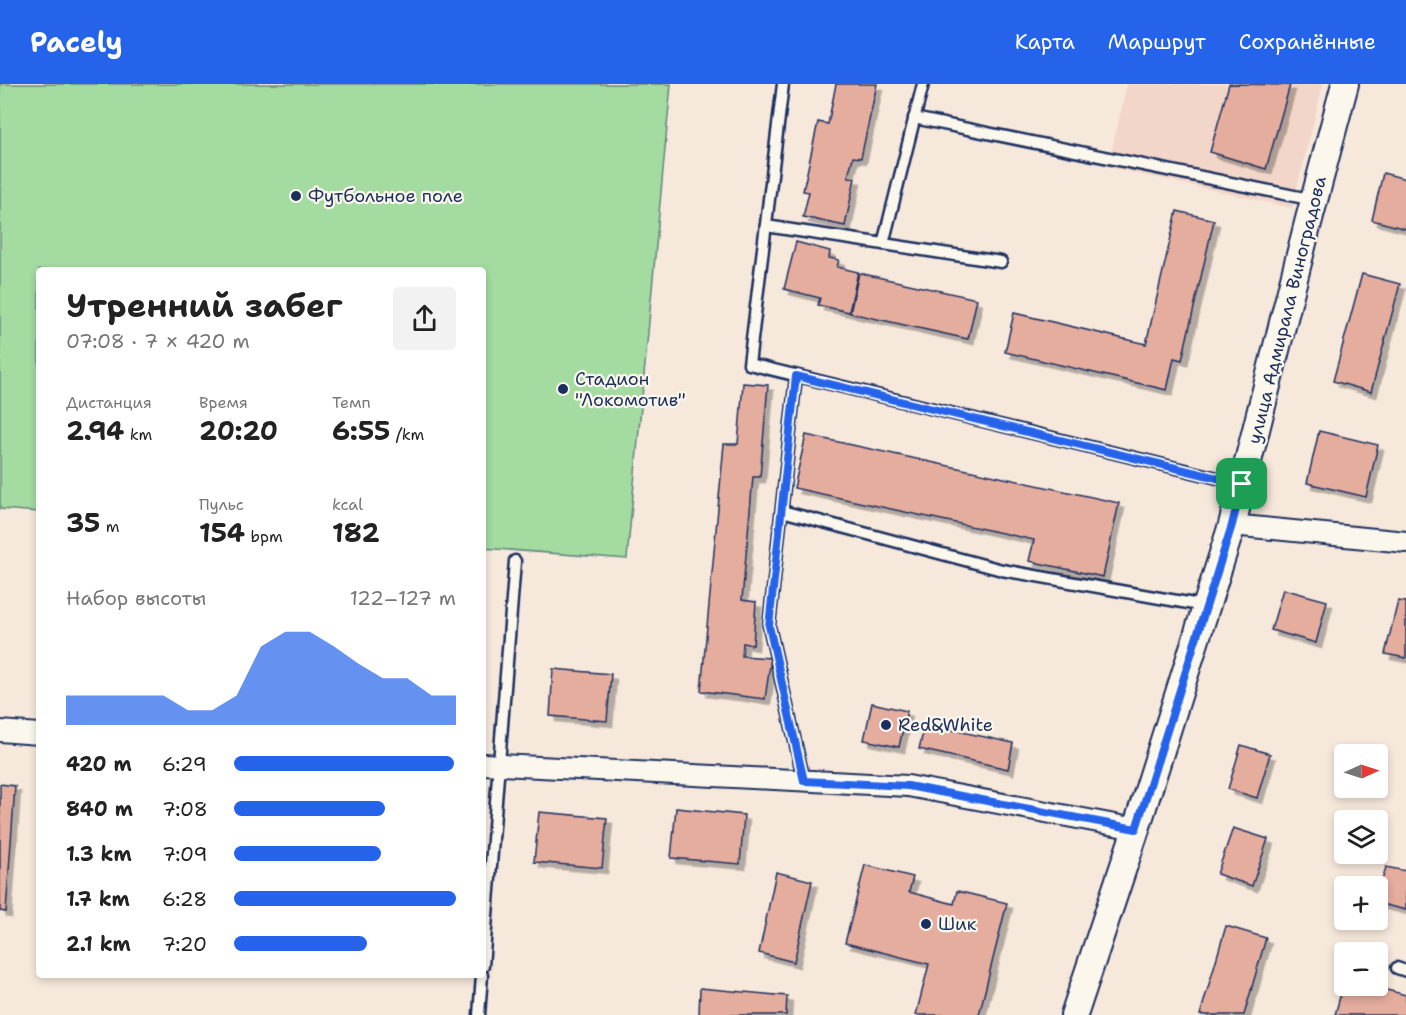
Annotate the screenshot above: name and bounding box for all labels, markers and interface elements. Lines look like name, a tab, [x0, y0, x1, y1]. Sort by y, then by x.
text: Pacely	[30, 23, 123, 61]
text: Карта	[1015, 28, 1075, 56]
text: Маршрут	[1108, 28, 1206, 56]
text: Сохранённые	[1239, 28, 1376, 56]
street label: улица Адмирала Виноградова	[1242, 174, 1332, 446]
place label: Футбольное поле	[308, 184, 463, 208]
marker: Футбольное поле	[289, 189, 303, 203]
text: Утренний забег	[66, 283, 343, 328]
button: share	[393, 287, 456, 350]
text: 07:08 · 7 × 420 m	[66, 328, 250, 354]
place label: Стадион "Локомотив"	[575, 367, 686, 412]
marker: Стадион "Локомотив"	[556, 382, 570, 396]
text: Дистанция	[66, 392, 152, 413]
text: Время	[199, 392, 248, 413]
text: Темп	[332, 392, 371, 413]
text: 2.94	[66, 413, 124, 448]
text: 20:20	[199, 413, 278, 448]
text: 6:55	[332, 413, 390, 448]
text: km	[124, 424, 152, 445]
text: /km	[390, 424, 424, 445]
pin	[1216, 458, 1267, 509]
icon: arrive	[1225, 467, 1258, 500]
text: Пульс	[199, 494, 244, 515]
text: kcal	[332, 494, 363, 515]
text: 35	[66, 505, 100, 540]
text: 154	[199, 515, 245, 550]
text: 182	[332, 515, 380, 550]
text: m	[100, 516, 120, 537]
text: bpm	[245, 526, 283, 547]
text: Набор высоты	[66, 585, 206, 611]
text: 122–127 m	[350, 585, 456, 611]
place label: Red&White	[898, 713, 993, 737]
marker: Red&White	[879, 718, 893, 732]
north arrow	[1334, 744, 1388, 798]
map controls	[1334, 744, 1388, 996]
text: 420 m	[66, 751, 132, 777]
text: 6:29	[162, 751, 207, 777]
text: 840 m	[66, 796, 133, 822]
text: 7:08	[162, 796, 208, 822]
button: layers	[1334, 810, 1388, 864]
text: 1.3 km	[66, 841, 132, 867]
text: 7:09	[162, 841, 208, 867]
button: +	[1334, 876, 1388, 930]
text: 1.7 km	[66, 886, 130, 912]
text: 6:28	[162, 886, 207, 912]
place label: Шик	[938, 912, 977, 936]
marker: Шик	[919, 917, 933, 931]
text: 2.1 km	[66, 931, 131, 957]
text: 7:20	[162, 931, 207, 957]
button: −	[1334, 942, 1388, 996]

